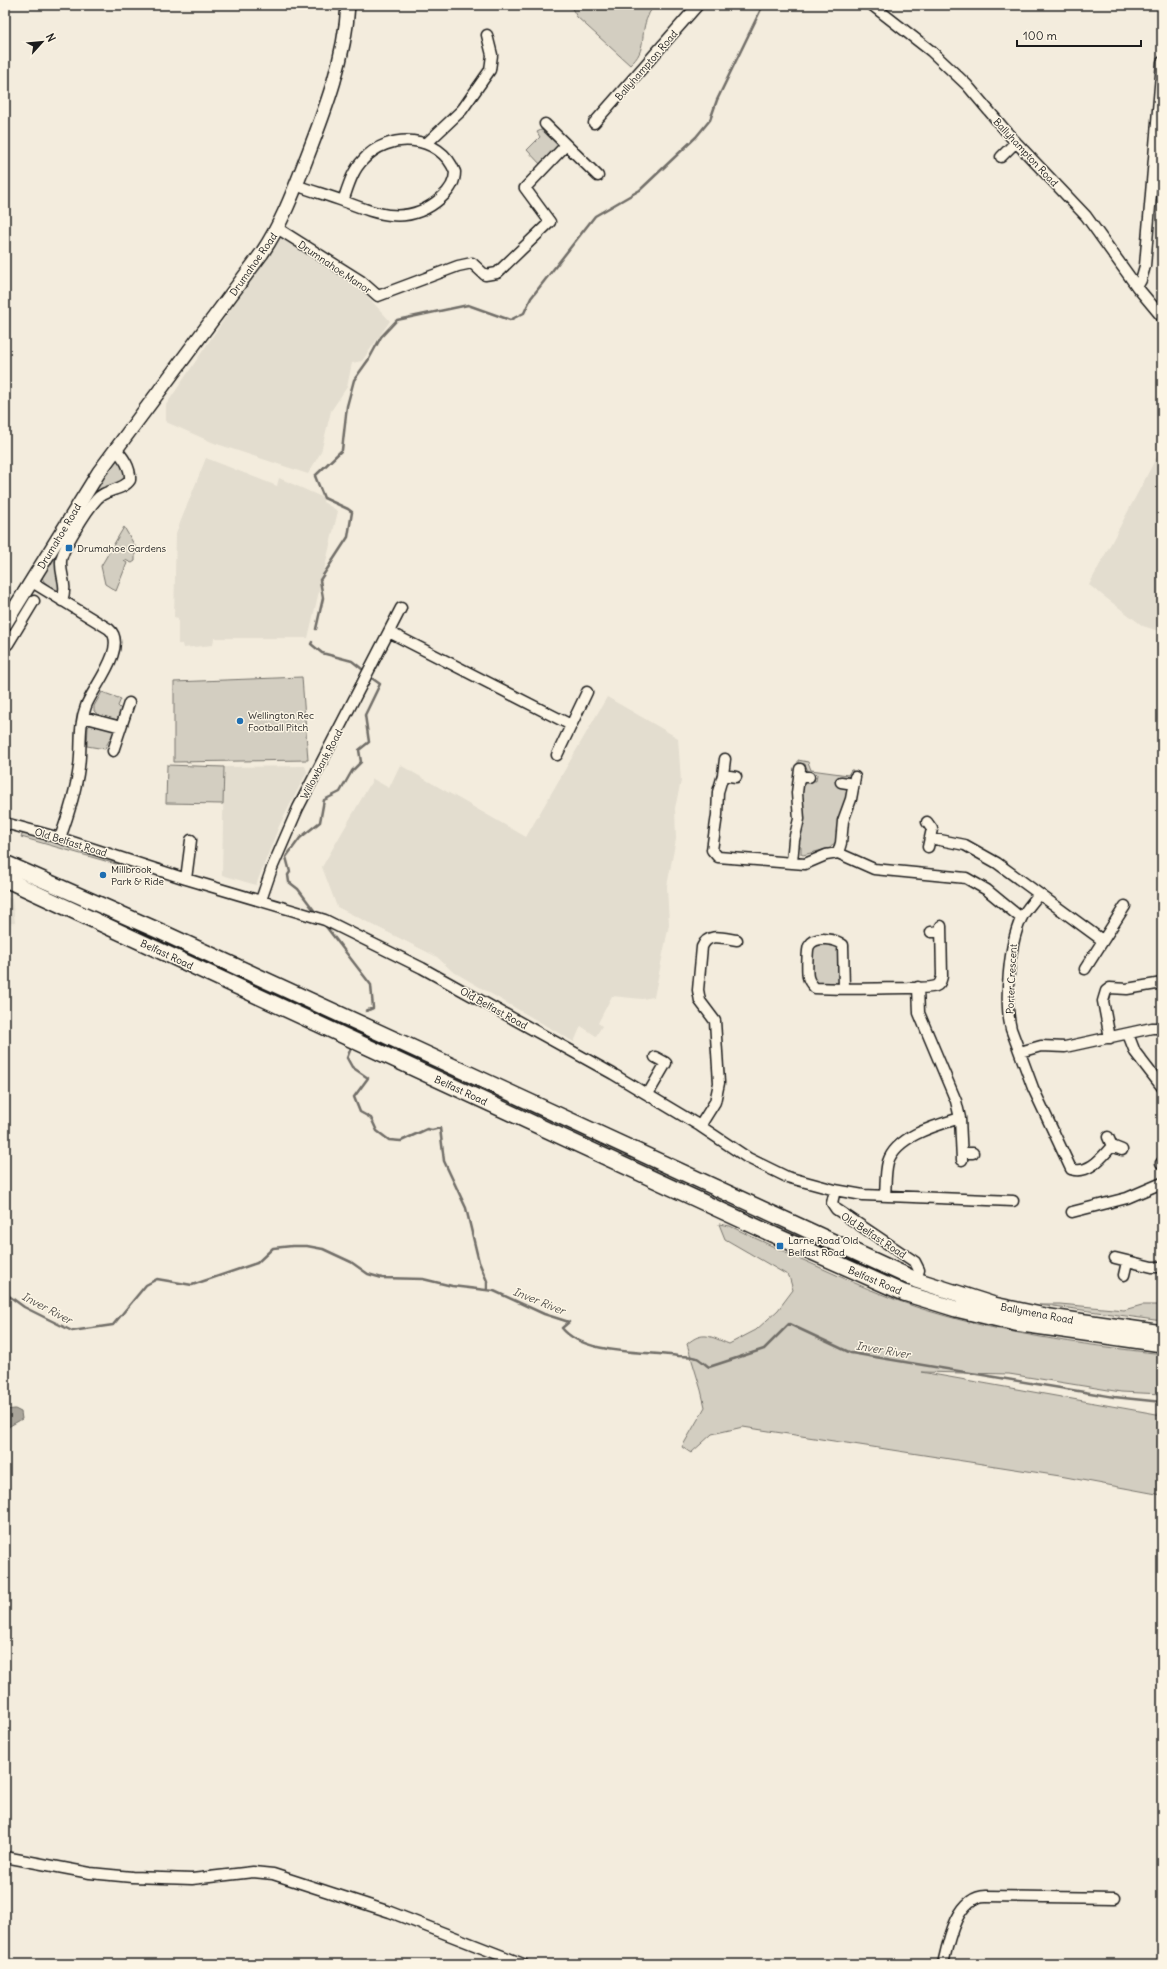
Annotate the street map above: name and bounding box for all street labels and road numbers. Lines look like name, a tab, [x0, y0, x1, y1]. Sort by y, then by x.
street label: Ballyhampton Road	[612, 27, 681, 103]
street label: Ballyhampton Road	[991, 115, 1061, 189]
street label: Drumahoe Road	[227, 230, 280, 298]
street label: Drumnahoe Manor	[296, 238, 374, 297]
street label: Drumahoe Road	[35, 501, 84, 571]
street label: Willowbank Road	[298, 727, 345, 801]
street label: Old Belfast Road	[33, 825, 109, 860]
street label: Belfast Road	[138, 937, 195, 972]
street label: Porter Crescent	[1003, 943, 1020, 1014]
street label: Old Belfast Road	[458, 985, 530, 1032]
street label: Belfast Road	[432, 1073, 489, 1108]
street label: Old Belfast Road	[839, 1210, 909, 1261]
street label: Belfast Road	[846, 1263, 904, 1298]
street label: Ballymena Road	[999, 1300, 1075, 1327]

